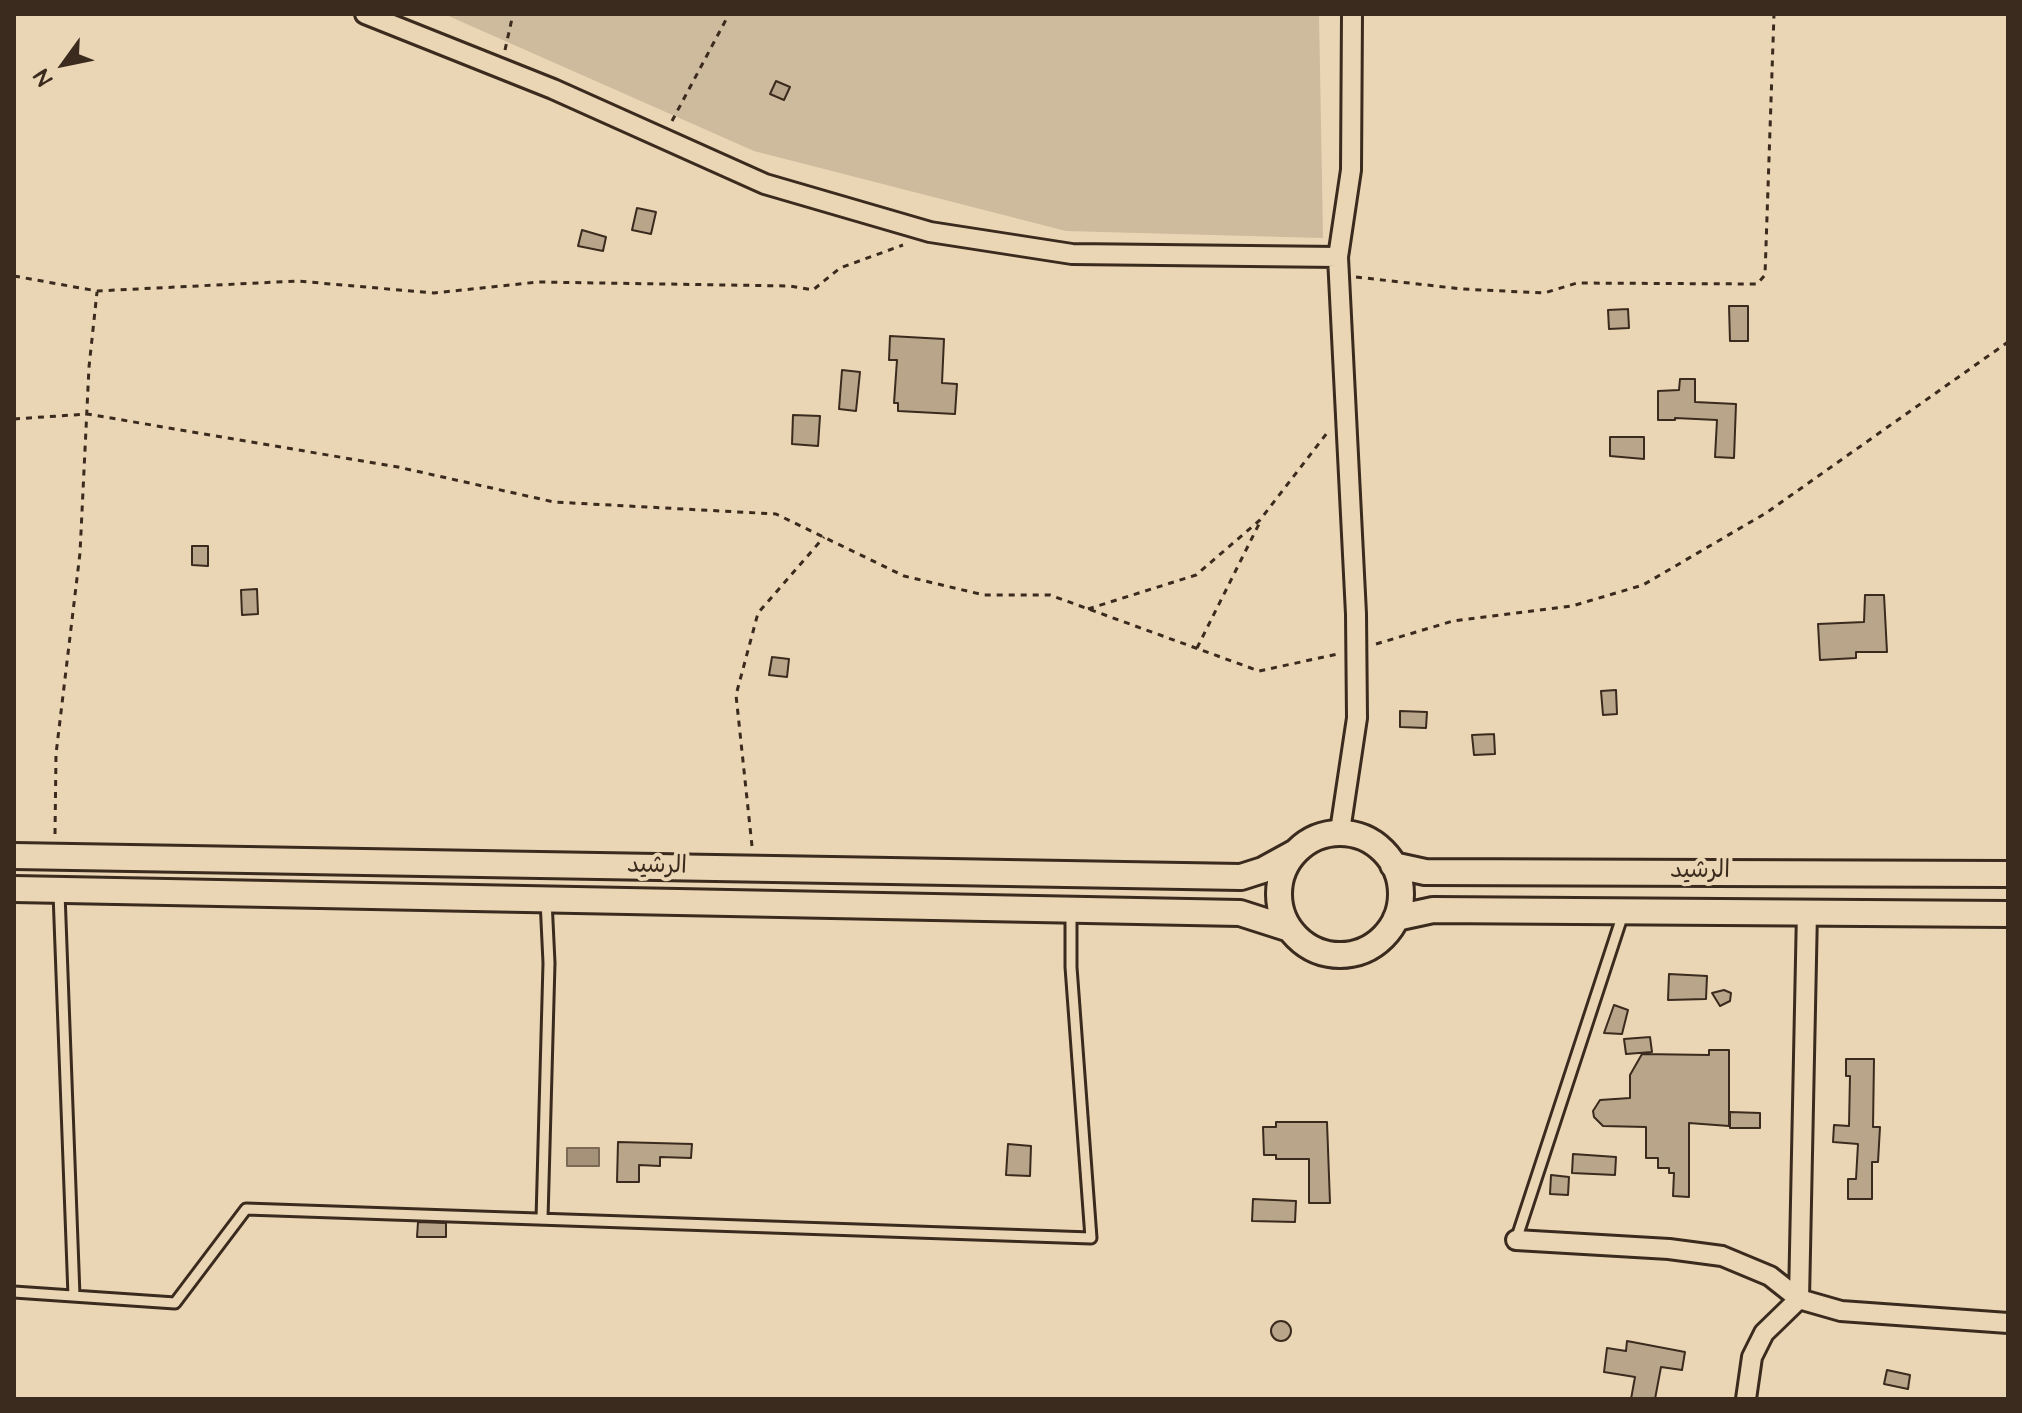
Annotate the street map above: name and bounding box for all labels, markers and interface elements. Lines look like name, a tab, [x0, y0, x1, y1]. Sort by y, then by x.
north arrow	[24, 24, 104, 104]
text: N	[27, 63, 60, 92]
street label: الرشيد	[627, 852, 687, 882]
street label: الرشيد	[1670, 858, 1730, 886]

